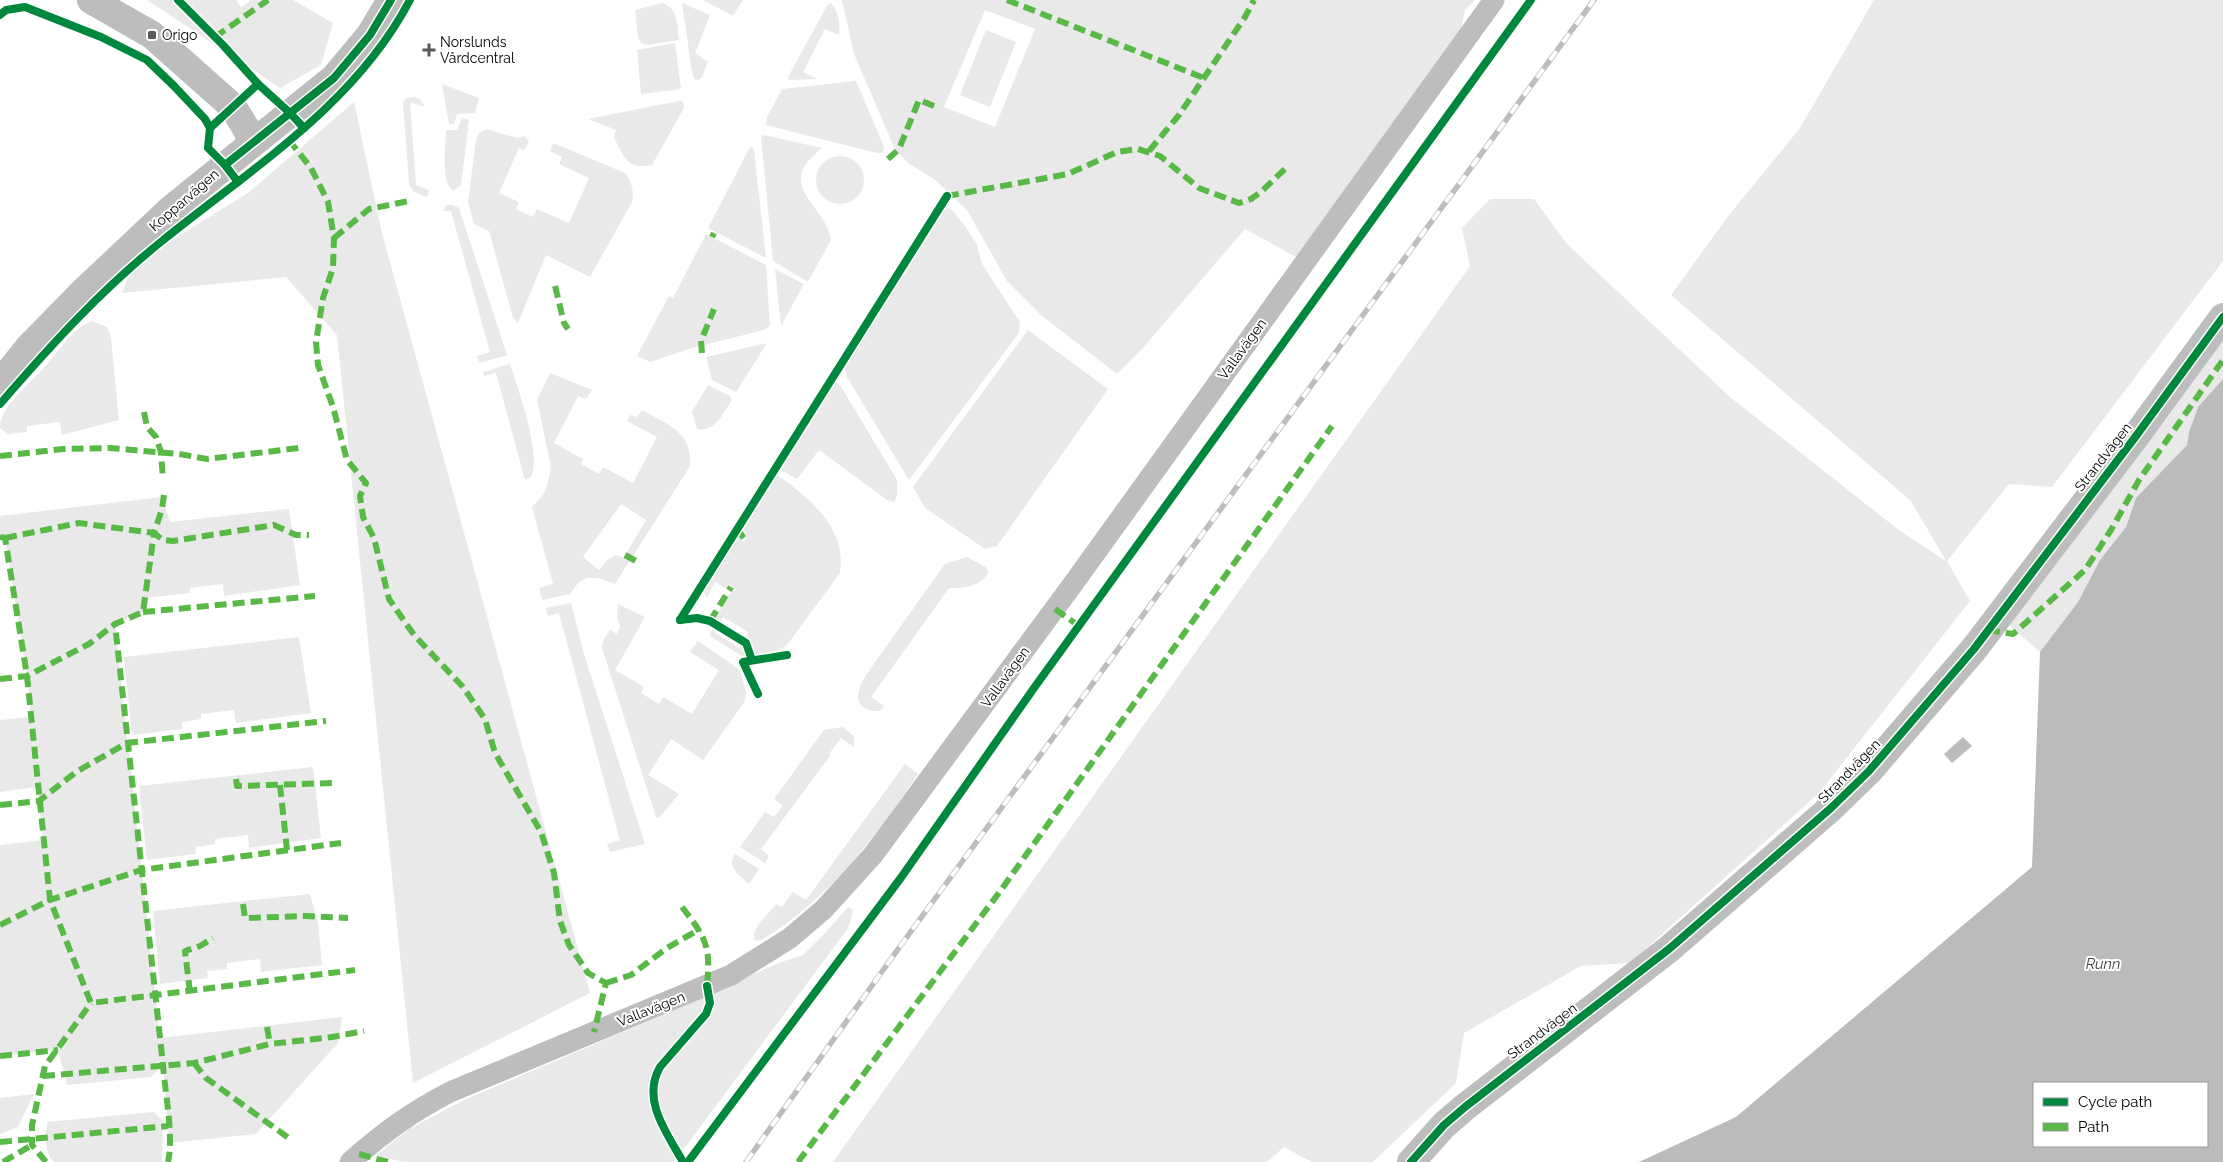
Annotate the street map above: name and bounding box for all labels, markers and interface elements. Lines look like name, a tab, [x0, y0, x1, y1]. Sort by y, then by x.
place label: Origo	[162, 27, 197, 43]
marker: Origo	[146, 29, 158, 41]
place label: Norslunds Vårdcentral	[440, 34, 515, 66]
marker: Norslunds Vårdcentral	[422, 43, 436, 57]
street label: Kopparvägen	[146, 166, 222, 234]
street label: Vallavägen	[1215, 315, 1269, 383]
street label: Strandvägen	[2071, 420, 2135, 494]
street label: Vallavägen	[978, 643, 1032, 711]
street label: Strandvägen	[1815, 736, 1883, 806]
water label: Runn	[2086, 955, 2120, 973]
street label: Vallavägen	[615, 988, 687, 1030]
street label: Strandvägen	[1504, 1000, 1580, 1062]
legend	[2033, 1082, 2208, 1147]
text: Cycle path	[2078, 1093, 2152, 1111]
text: Path	[2078, 1118, 2109, 1136]

